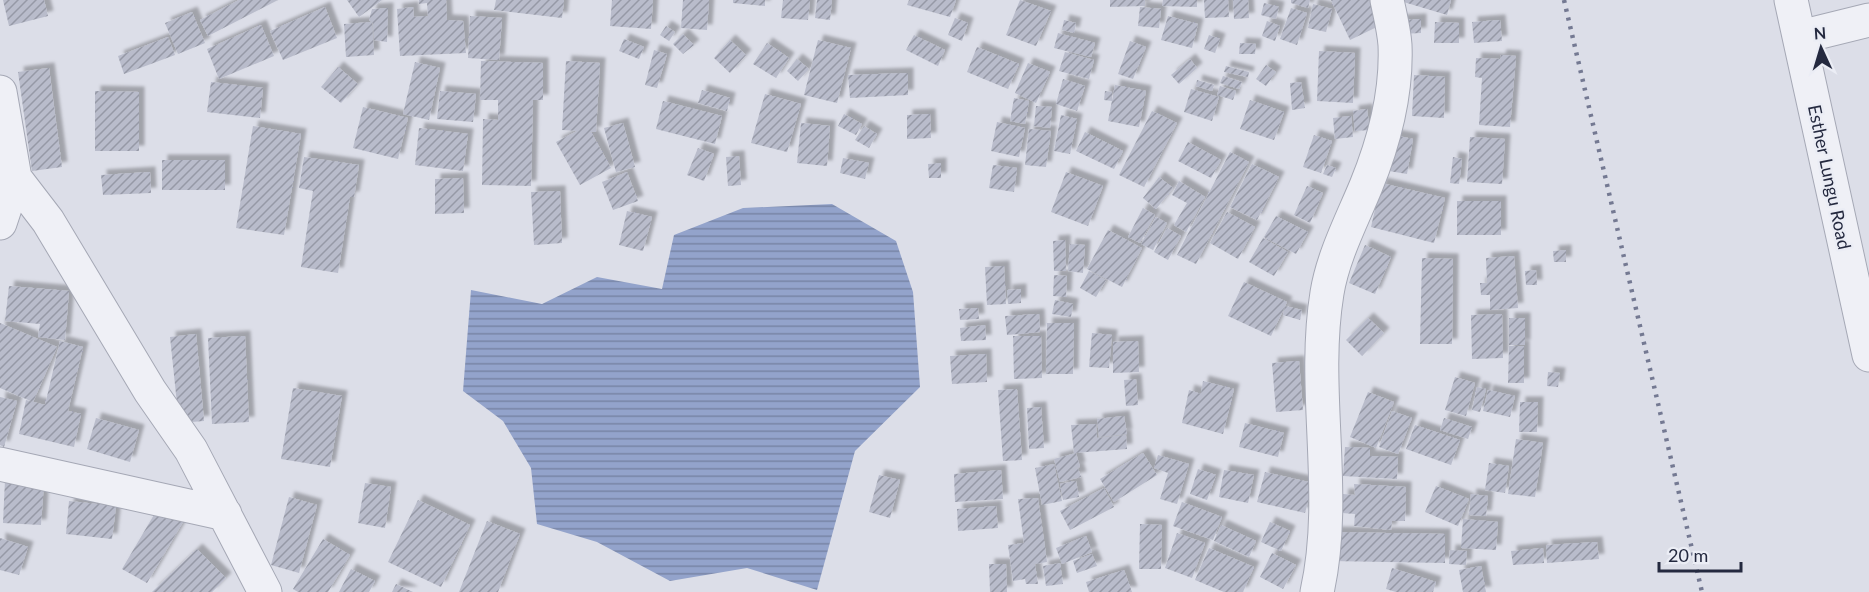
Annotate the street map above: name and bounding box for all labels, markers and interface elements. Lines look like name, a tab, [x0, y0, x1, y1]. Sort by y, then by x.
north arrow	[1791, 18, 1851, 78]
text: N	[1813, 23, 1827, 42]
street label: Esther Lungu Road	[1804, 103, 1856, 251]
scale bar	[1659, 535, 1742, 573]
text: 20 m	[1668, 544, 1708, 566]

